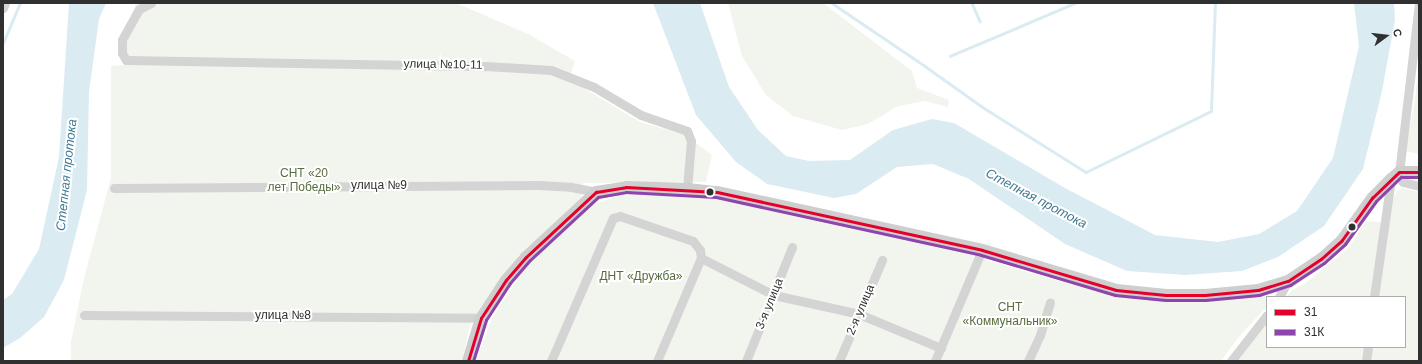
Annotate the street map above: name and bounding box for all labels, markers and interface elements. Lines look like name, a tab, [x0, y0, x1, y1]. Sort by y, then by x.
north arrow	[1366, 16, 1406, 56]
text: С	[1391, 27, 1404, 38]
street label: улица №10-11	[403, 57, 483, 73]
water label: Степная протока	[53, 118, 81, 232]
water label: Степная протока	[983, 166, 1089, 232]
park label: СНТ «20 лет Победы»	[268, 167, 340, 195]
street label: улица №9	[351, 179, 407, 193]
unlabelled marker	[705, 187, 715, 197]
unlabelled marker	[1347, 222, 1357, 232]
park label: ДНТ «Дружба»	[599, 270, 683, 284]
street label: 3-я улица	[753, 277, 787, 331]
street label: 2-я улица	[844, 283, 878, 337]
legend	[1266, 296, 1406, 348]
park label: СНТ «Коммунальник»	[963, 301, 1057, 329]
text: 31	[1304, 305, 1317, 319]
street label: улица №8	[255, 309, 311, 323]
text: 31К	[1304, 325, 1324, 339]

